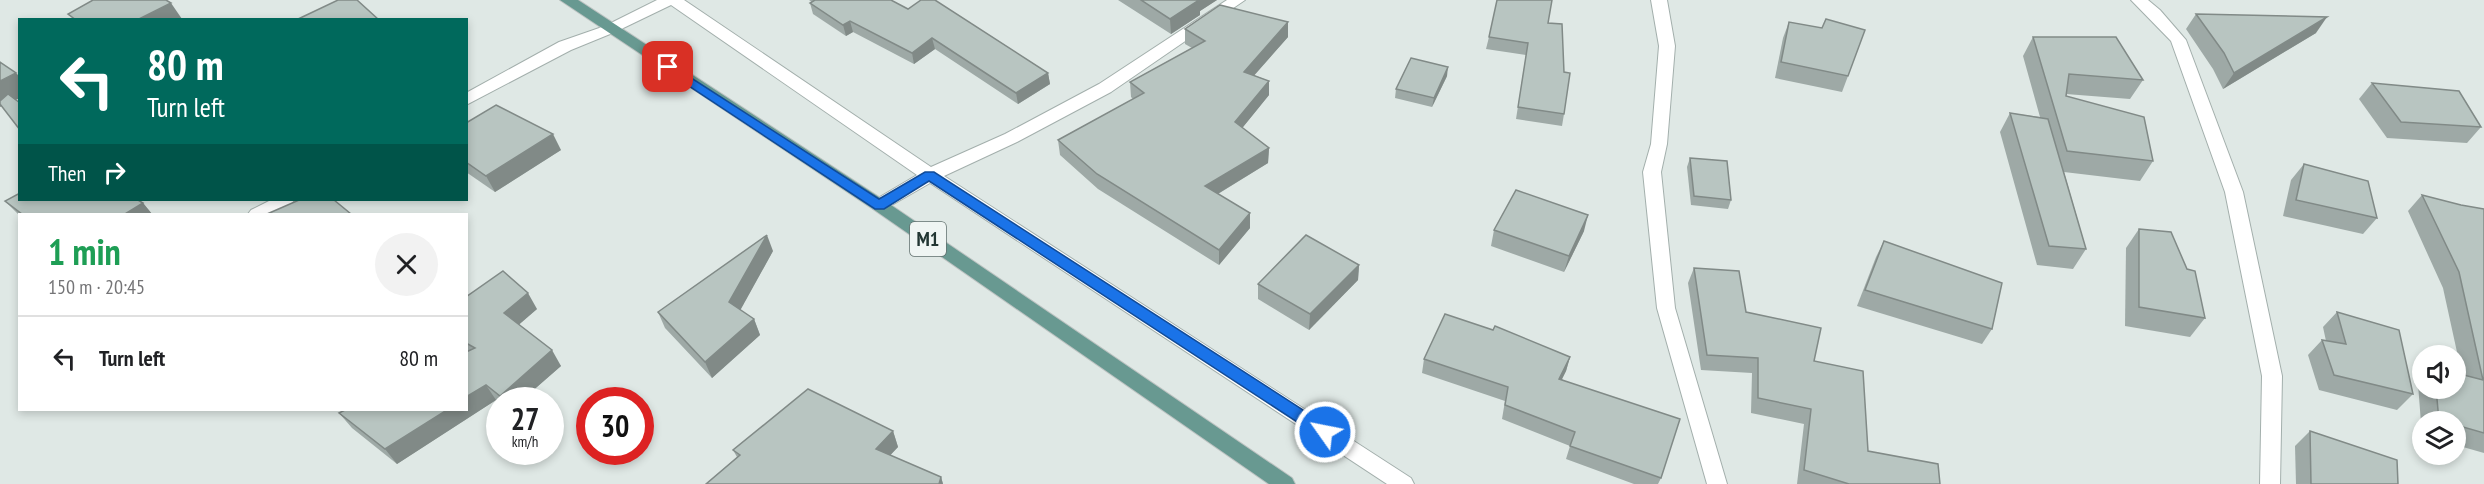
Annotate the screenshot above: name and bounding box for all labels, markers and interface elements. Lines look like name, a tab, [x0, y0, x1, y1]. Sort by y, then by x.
text: 80 m	[147, 37, 224, 92]
pin	[642, 41, 693, 92]
icon: left	[48, 42, 126, 120]
icon: arrive	[651, 50, 684, 83]
text: Turn left	[147, 90, 225, 124]
icon: right	[98, 156, 131, 189]
text: Then	[48, 159, 86, 187]
road number: M1	[910, 222, 946, 256]
text: 1 min	[48, 228, 121, 275]
button: close	[375, 233, 438, 296]
text: 150 m · 20:45	[48, 274, 145, 300]
icon: left	[48, 342, 81, 375]
text: Turn left	[99, 344, 165, 372]
text: 80 m	[399, 344, 438, 372]
map controls	[2412, 345, 2466, 465]
button: sound	[2412, 345, 2466, 399]
speed limit sign: 30	[576, 387, 654, 465]
text: 27	[511, 399, 539, 438]
position arrow	[1293, 400, 1357, 464]
button: layers	[2412, 411, 2466, 465]
text: km/h	[512, 432, 538, 451]

